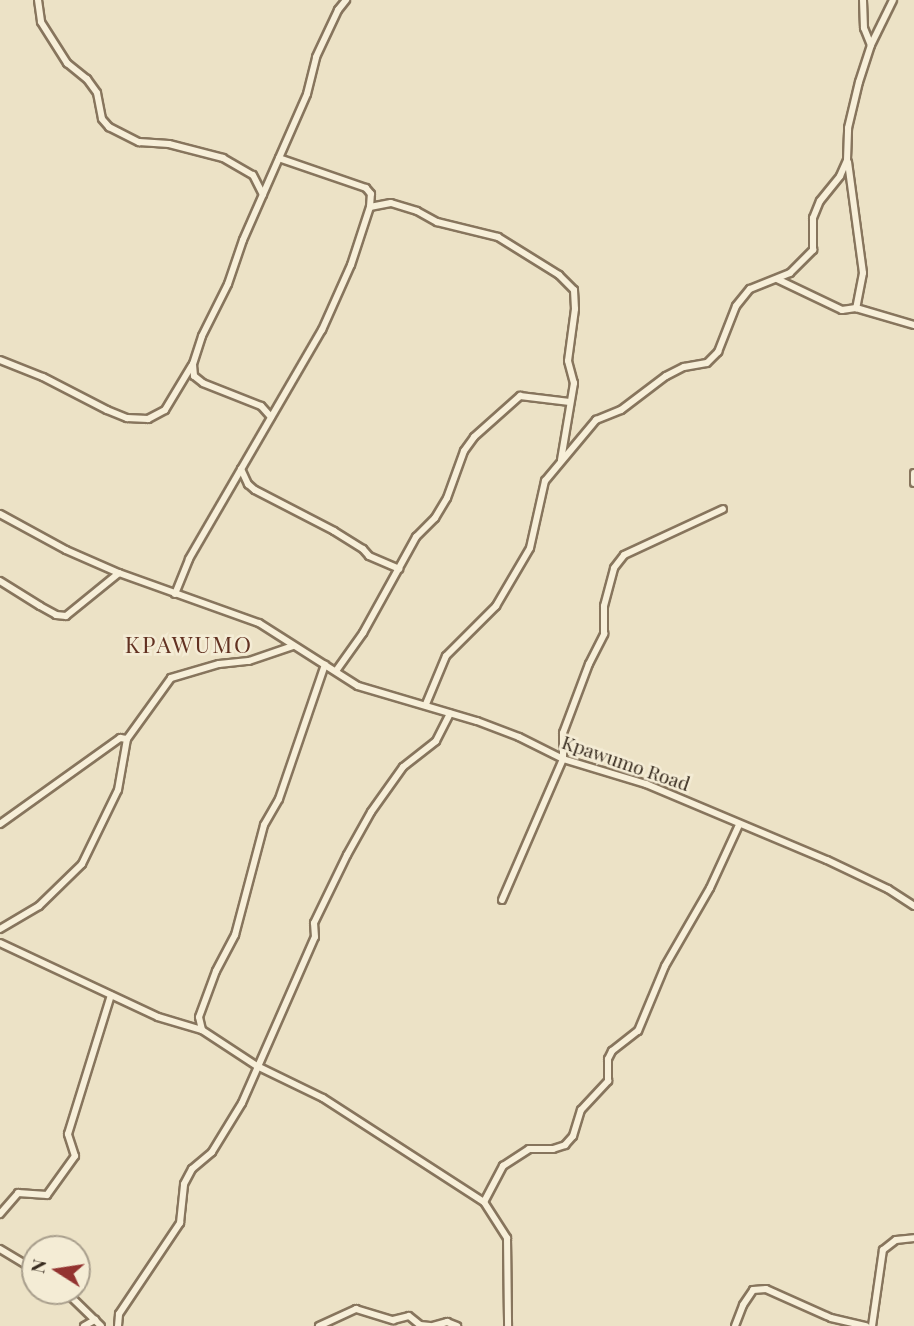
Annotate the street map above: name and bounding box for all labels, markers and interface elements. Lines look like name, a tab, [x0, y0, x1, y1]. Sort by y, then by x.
district label: KPAWUMO	[126, 630, 252, 658]
street label: Kpawumo Road	[559, 730, 693, 796]
north arrow	[21, 1235, 91, 1305]
text: N	[23, 1257, 52, 1275]

